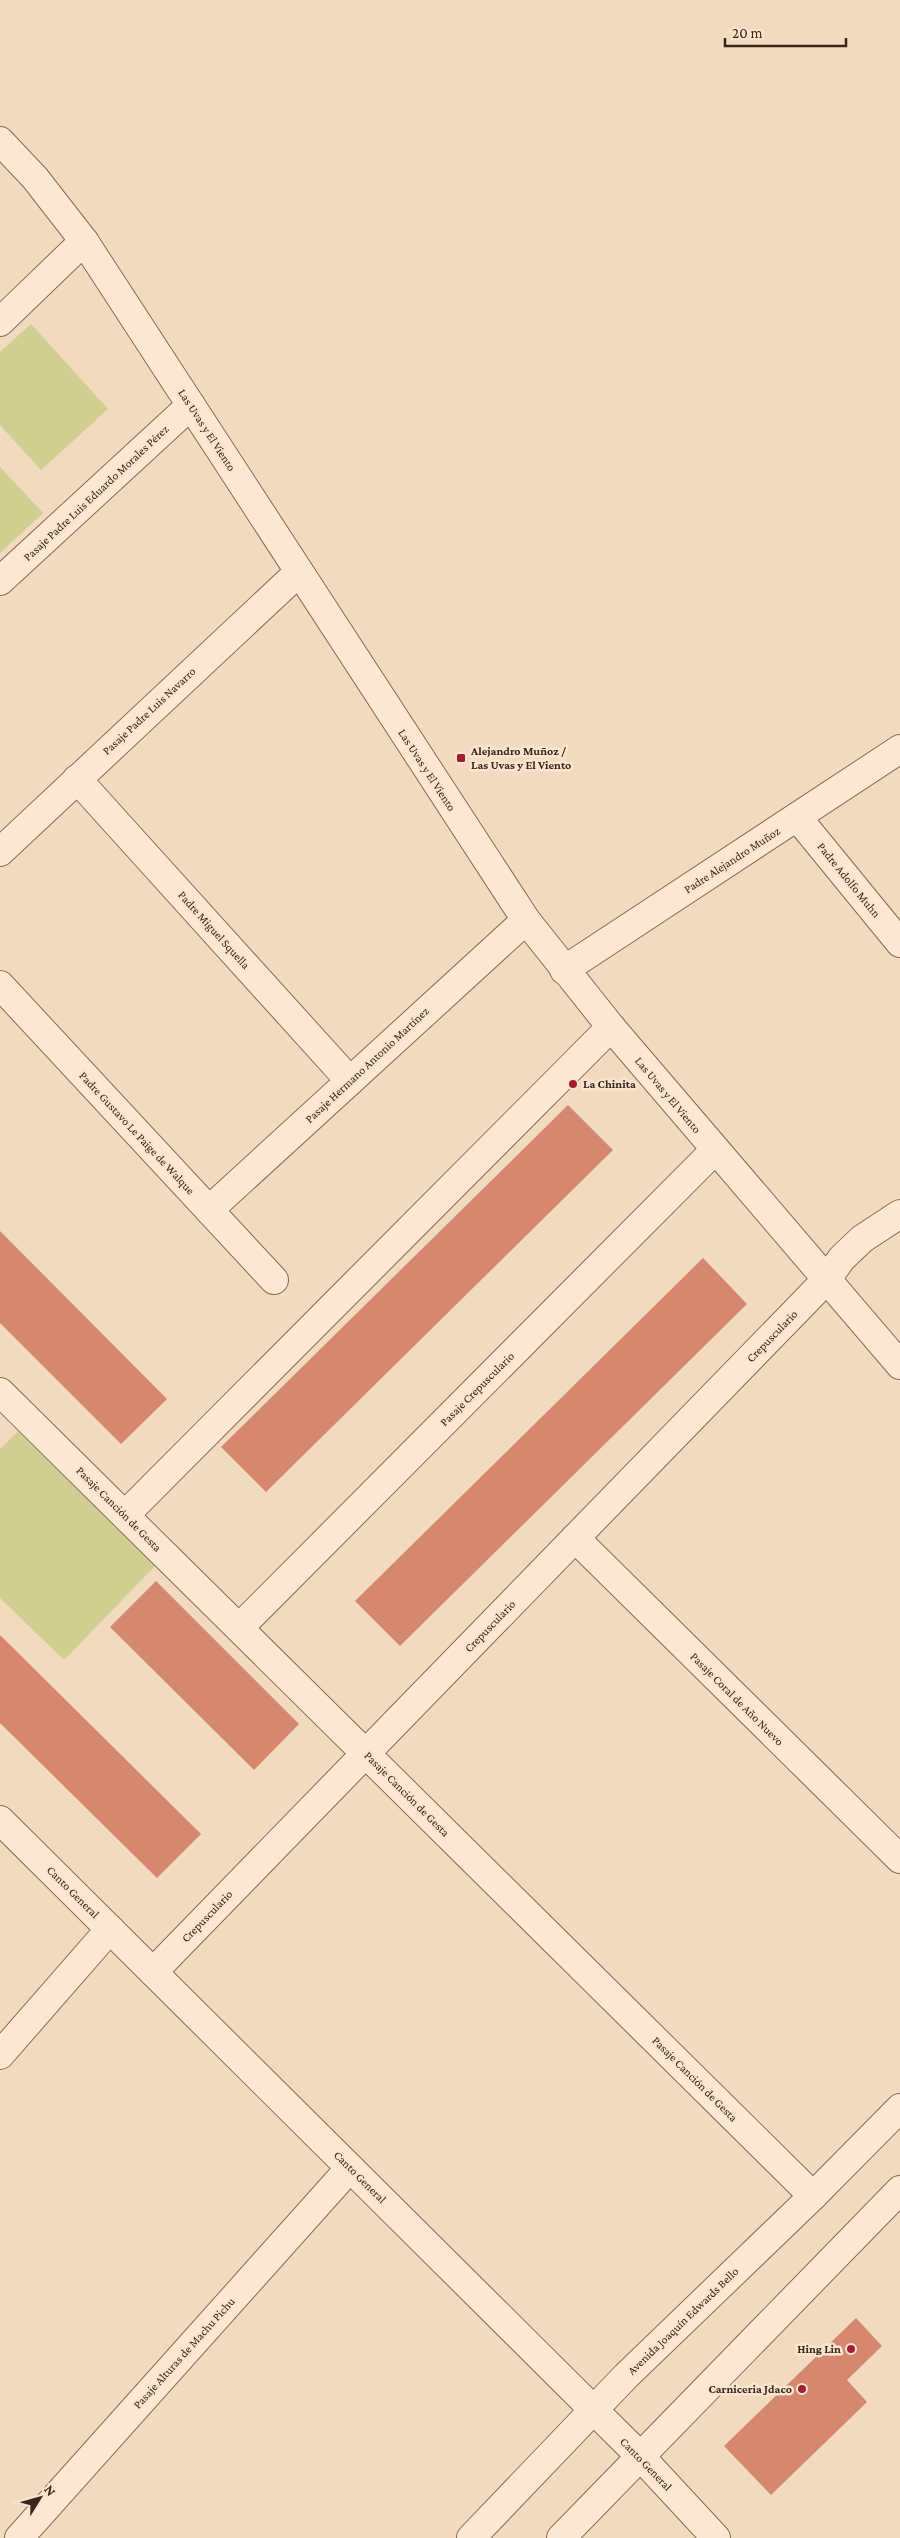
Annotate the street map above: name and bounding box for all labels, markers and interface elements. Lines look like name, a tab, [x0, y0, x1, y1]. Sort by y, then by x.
scale bar	[725, 15, 846, 47]
text: 20 m	[732, 25, 763, 41]
street label: Las Uvas y El Viento	[175, 386, 239, 474]
street label: Pasaje Padre Luis Eduardo Morales Pérez	[21, 422, 171, 564]
street label: Pasaje Padre Luis Navarro	[100, 664, 199, 758]
street label: Las Uvas y El Viento	[395, 726, 459, 814]
place label: Alejandro Muñoz / Las Uvas y El Viento	[470, 744, 571, 772]
marker: Alejandro Muñoz / Las Uvas y El Viento	[455, 752, 467, 764]
street label: Padre Alejandro Muñoz	[681, 824, 783, 896]
street label: Padre Adolfo Muhn	[814, 840, 884, 921]
street label: Padre Miguel Squella	[175, 888, 253, 972]
street label: Pasaje Hermano Antonio Martínez	[302, 1004, 432, 1126]
street label: Las Uvas y El Viento	[632, 1054, 704, 1136]
street label: Padre Gustavo Le Paige de Walque	[76, 1069, 198, 1197]
place label: La Chinita	[583, 1077, 636, 1091]
marker: La Chinita	[567, 1078, 579, 1090]
street label: Crepusculario	[744, 1307, 800, 1365]
street label: Pasaje Crepusculario	[437, 1349, 517, 1429]
street label: Pasaje Canción de Gesta	[73, 1463, 165, 1555]
street label: Crepusculario	[462, 1597, 518, 1655]
street label: Pasaje Coral de Año Nuevo	[687, 1649, 787, 1749]
street label: Pasaje Canción de Gesta	[361, 1748, 453, 1840]
street label: Canto General	[44, 1863, 102, 1921]
street label: Crepusculario	[179, 1887, 235, 1945]
street label: Pasaje Canción de Gesta	[649, 2033, 741, 2125]
street label: Canto General	[331, 2148, 389, 2206]
street label: Avenida Joaquín Edwards Bello	[625, 2264, 741, 2378]
street label: Pasaje Alturas de Machu Pichu	[130, 2294, 238, 2412]
place label: Hing Lin	[797, 2342, 841, 2356]
marker: Hing Lin	[845, 2343, 857, 2355]
place label: Carniceria Jdaco	[709, 2382, 792, 2396]
marker: Carniceria Jdaco	[796, 2383, 808, 2395]
street label: Canto General	[617, 2435, 675, 2493]
north arrow	[15, 2473, 65, 2523]
text: N	[41, 2482, 60, 2499]

